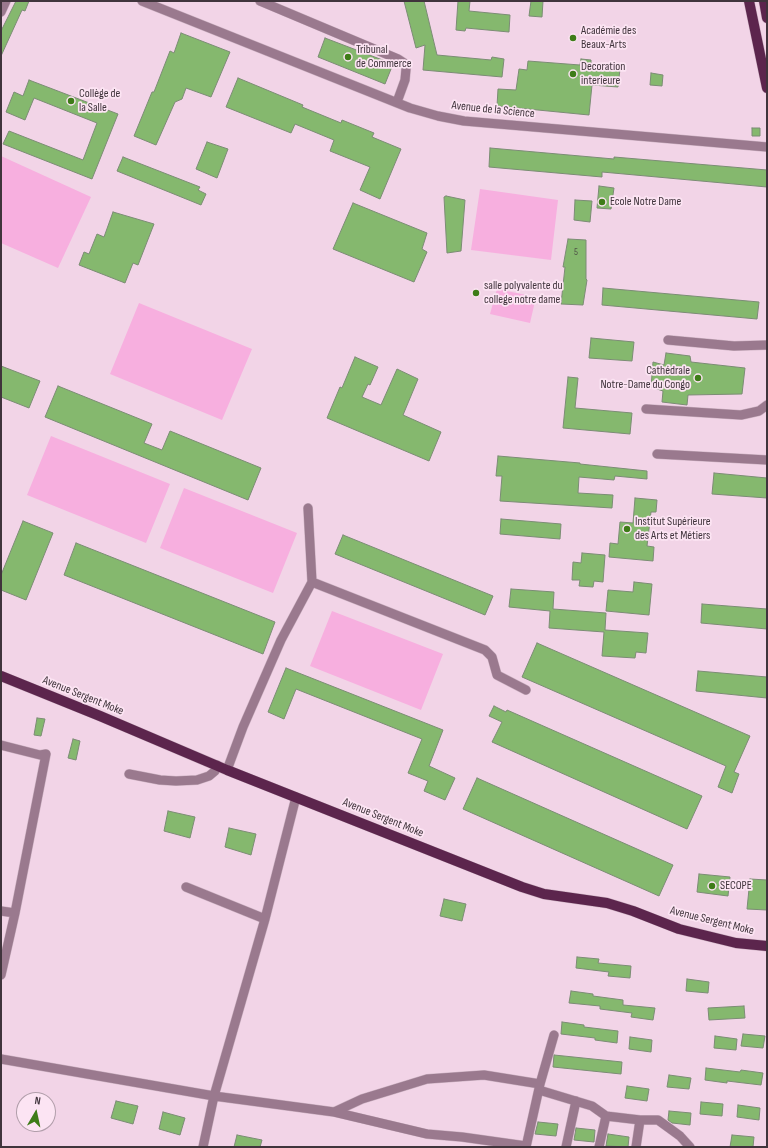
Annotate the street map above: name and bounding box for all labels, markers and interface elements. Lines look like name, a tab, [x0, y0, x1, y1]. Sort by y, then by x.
place label: Académie des Beaux-Arts	[581, 24, 636, 52]
marker: Académie des Beaux-Arts	[568, 33, 578, 43]
place label: Tribunal de Commerce	[356, 43, 411, 71]
marker: Tribunal de Commerce	[343, 52, 353, 62]
place label: Decoration interieure	[581, 60, 625, 88]
marker: Decoration interieure	[568, 69, 578, 79]
place label: Collège de la Salle	[79, 87, 120, 115]
marker: Collège de la Salle	[66, 96, 76, 106]
street label: Avenue de la Science	[451, 98, 535, 122]
place label: Ecole Notre Dame	[610, 195, 681, 209]
marker: Ecole Notre Dame	[597, 197, 607, 207]
house number: 5	[574, 246, 578, 258]
place label: salle polyvalente du college notre dame	[484, 279, 563, 307]
marker: salle polyvalente du college notre dame	[471, 288, 481, 298]
place label: Cathédrale Notre-Dame du Congo	[600, 364, 690, 392]
marker: Cathédrale Notre-Dame du Congo	[693, 373, 703, 383]
place label: Institut Supérieure des Arts et Métiers	[635, 515, 711, 543]
marker: Institut Supérieure des Arts et Métiers	[622, 524, 632, 534]
street label: Avenue Sergent Moke	[40, 673, 126, 719]
street label: Avenue Sergent Moke	[340, 795, 426, 841]
place label: SECOPE	[720, 879, 752, 893]
marker: SECOPE	[707, 881, 717, 891]
street label: Avenue Sergent Moke	[669, 904, 755, 938]
north arrow	[16, 1092, 56, 1132]
text: N	[34, 1094, 42, 1108]

